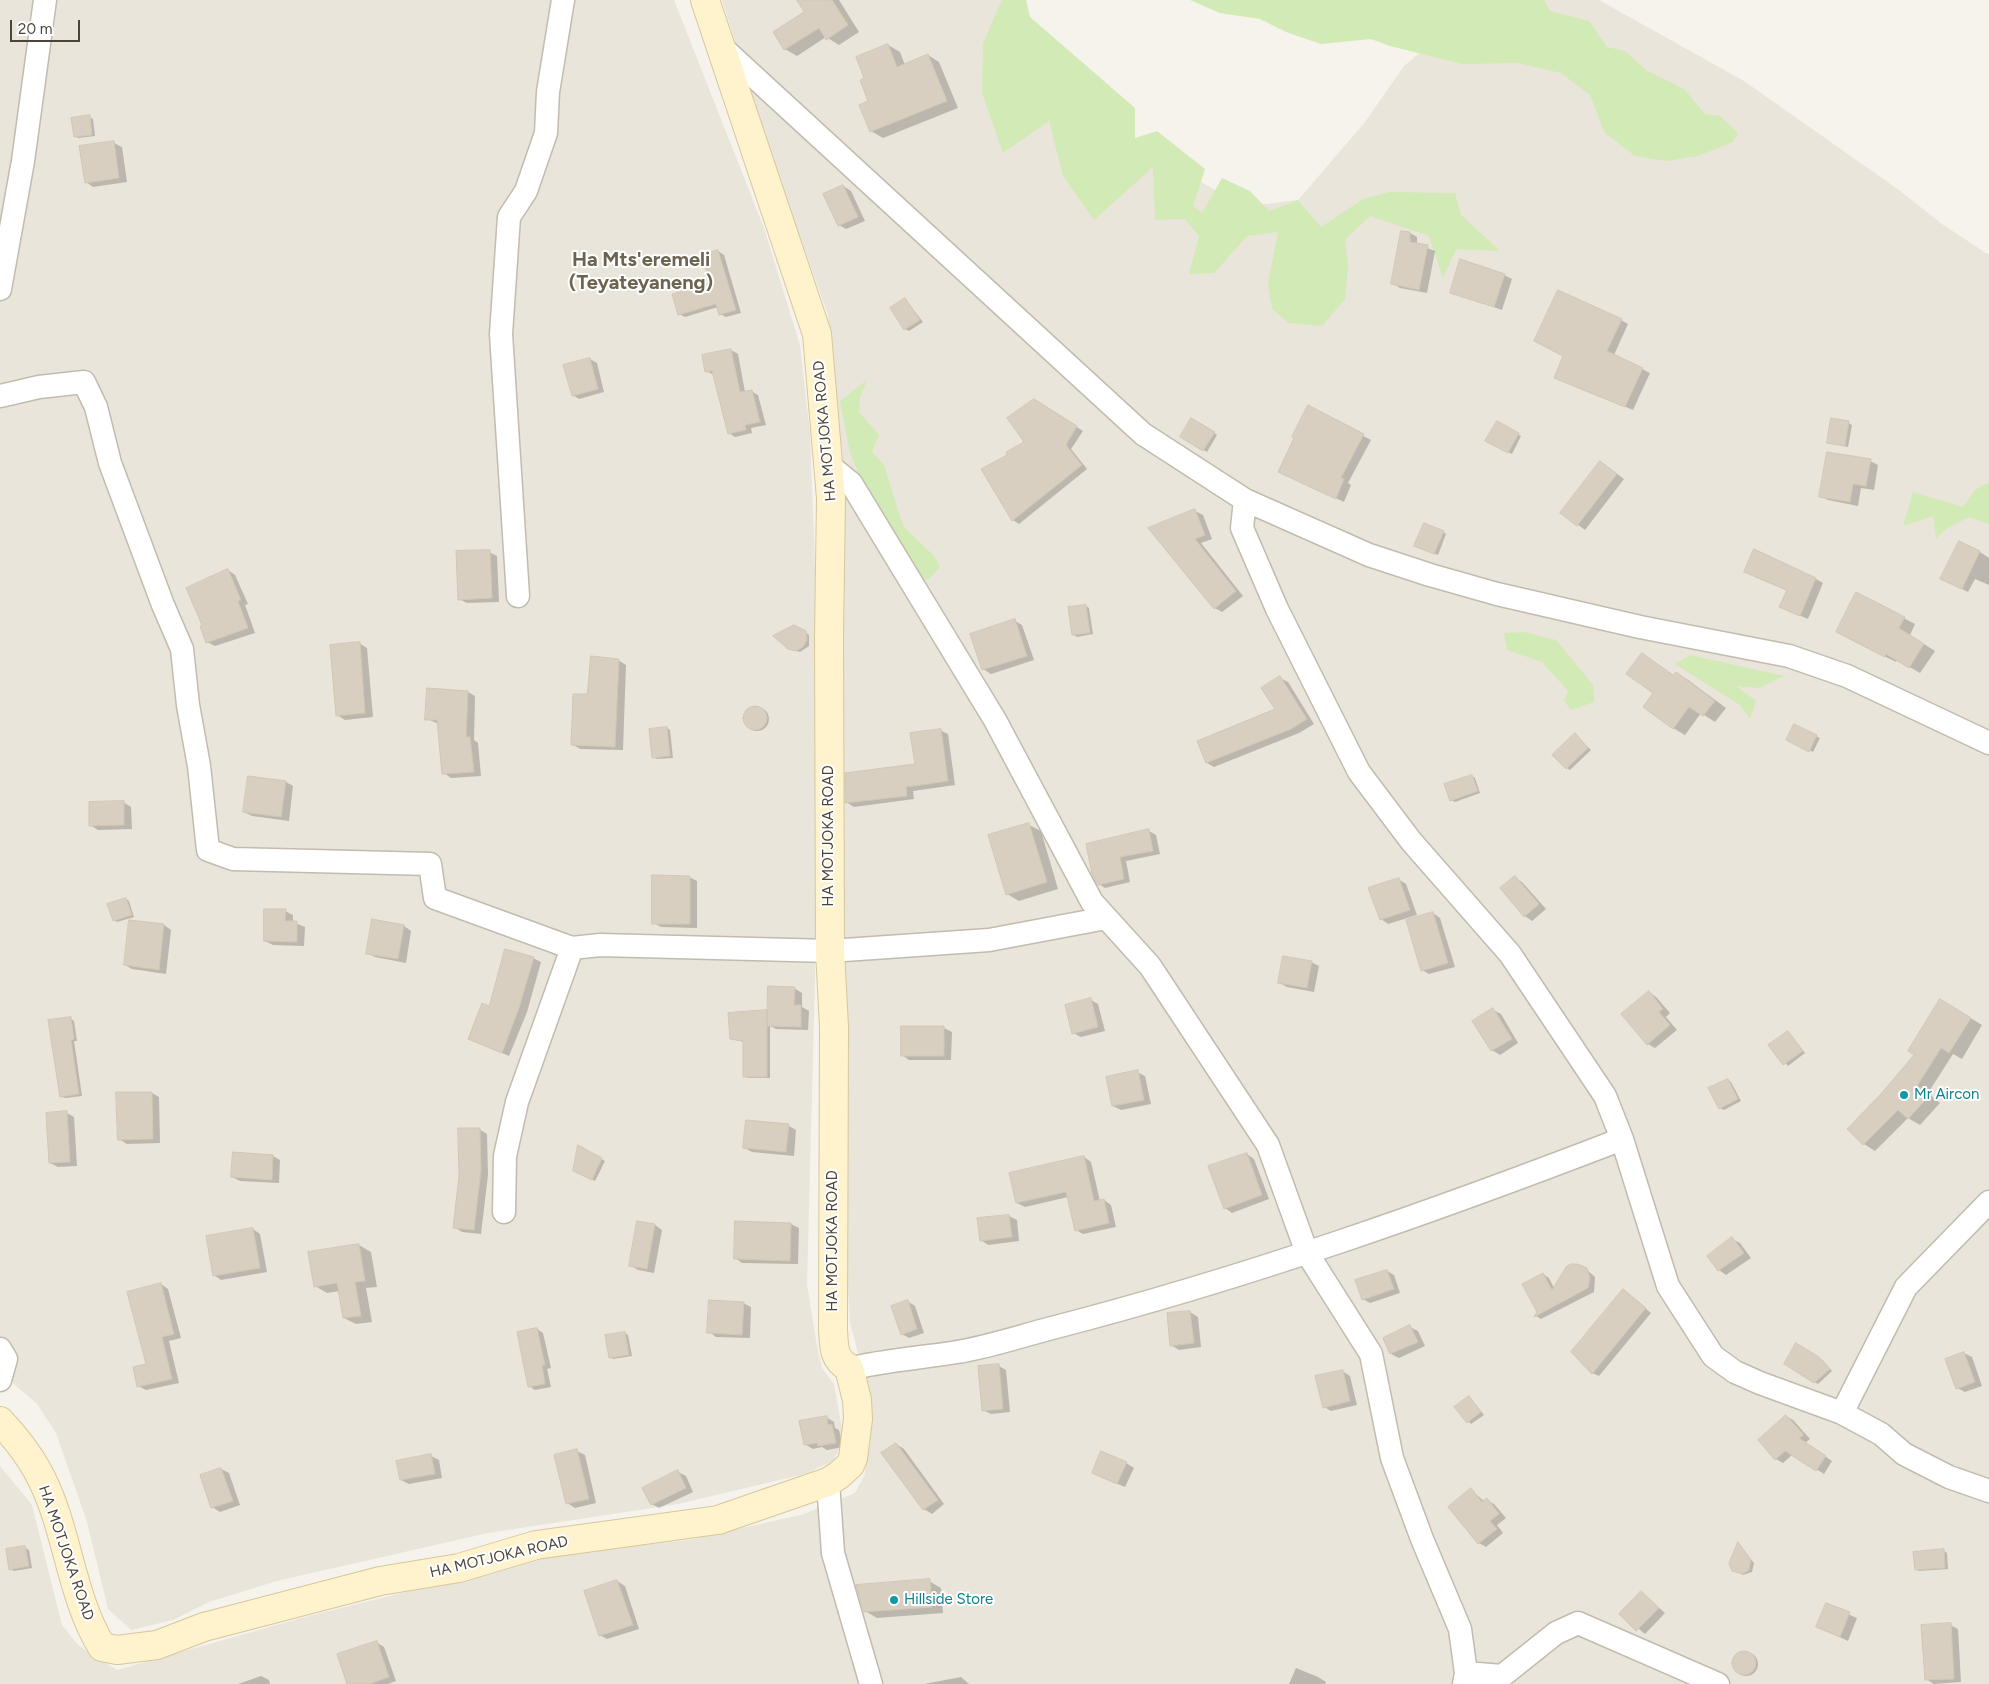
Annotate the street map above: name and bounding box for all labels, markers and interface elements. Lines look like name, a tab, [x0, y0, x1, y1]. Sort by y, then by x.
scale bar	[12, 10, 82, 42]
text: 20 m	[18, 20, 52, 38]
district label: Ha Mts'eremeli (Teyateyaneng)	[569, 248, 713, 295]
street label: HA MOTJOKA ROAD	[810, 360, 840, 502]
street label: HA MOTJOKA ROAD	[820, 765, 838, 907]
place label: Mr Aircon	[1914, 1086, 1979, 1104]
marker: Mr Aircon	[1898, 1089, 1910, 1101]
street label: HA MOTJOKA ROAD	[824, 1170, 842, 1312]
street label: HA MOTJOKA ROAD	[34, 1483, 98, 1623]
street label: HA MOTJOKA ROAD	[428, 1532, 570, 1582]
place label: Hillside Store	[904, 1591, 993, 1609]
marker: Hillside Store	[888, 1594, 900, 1606]

